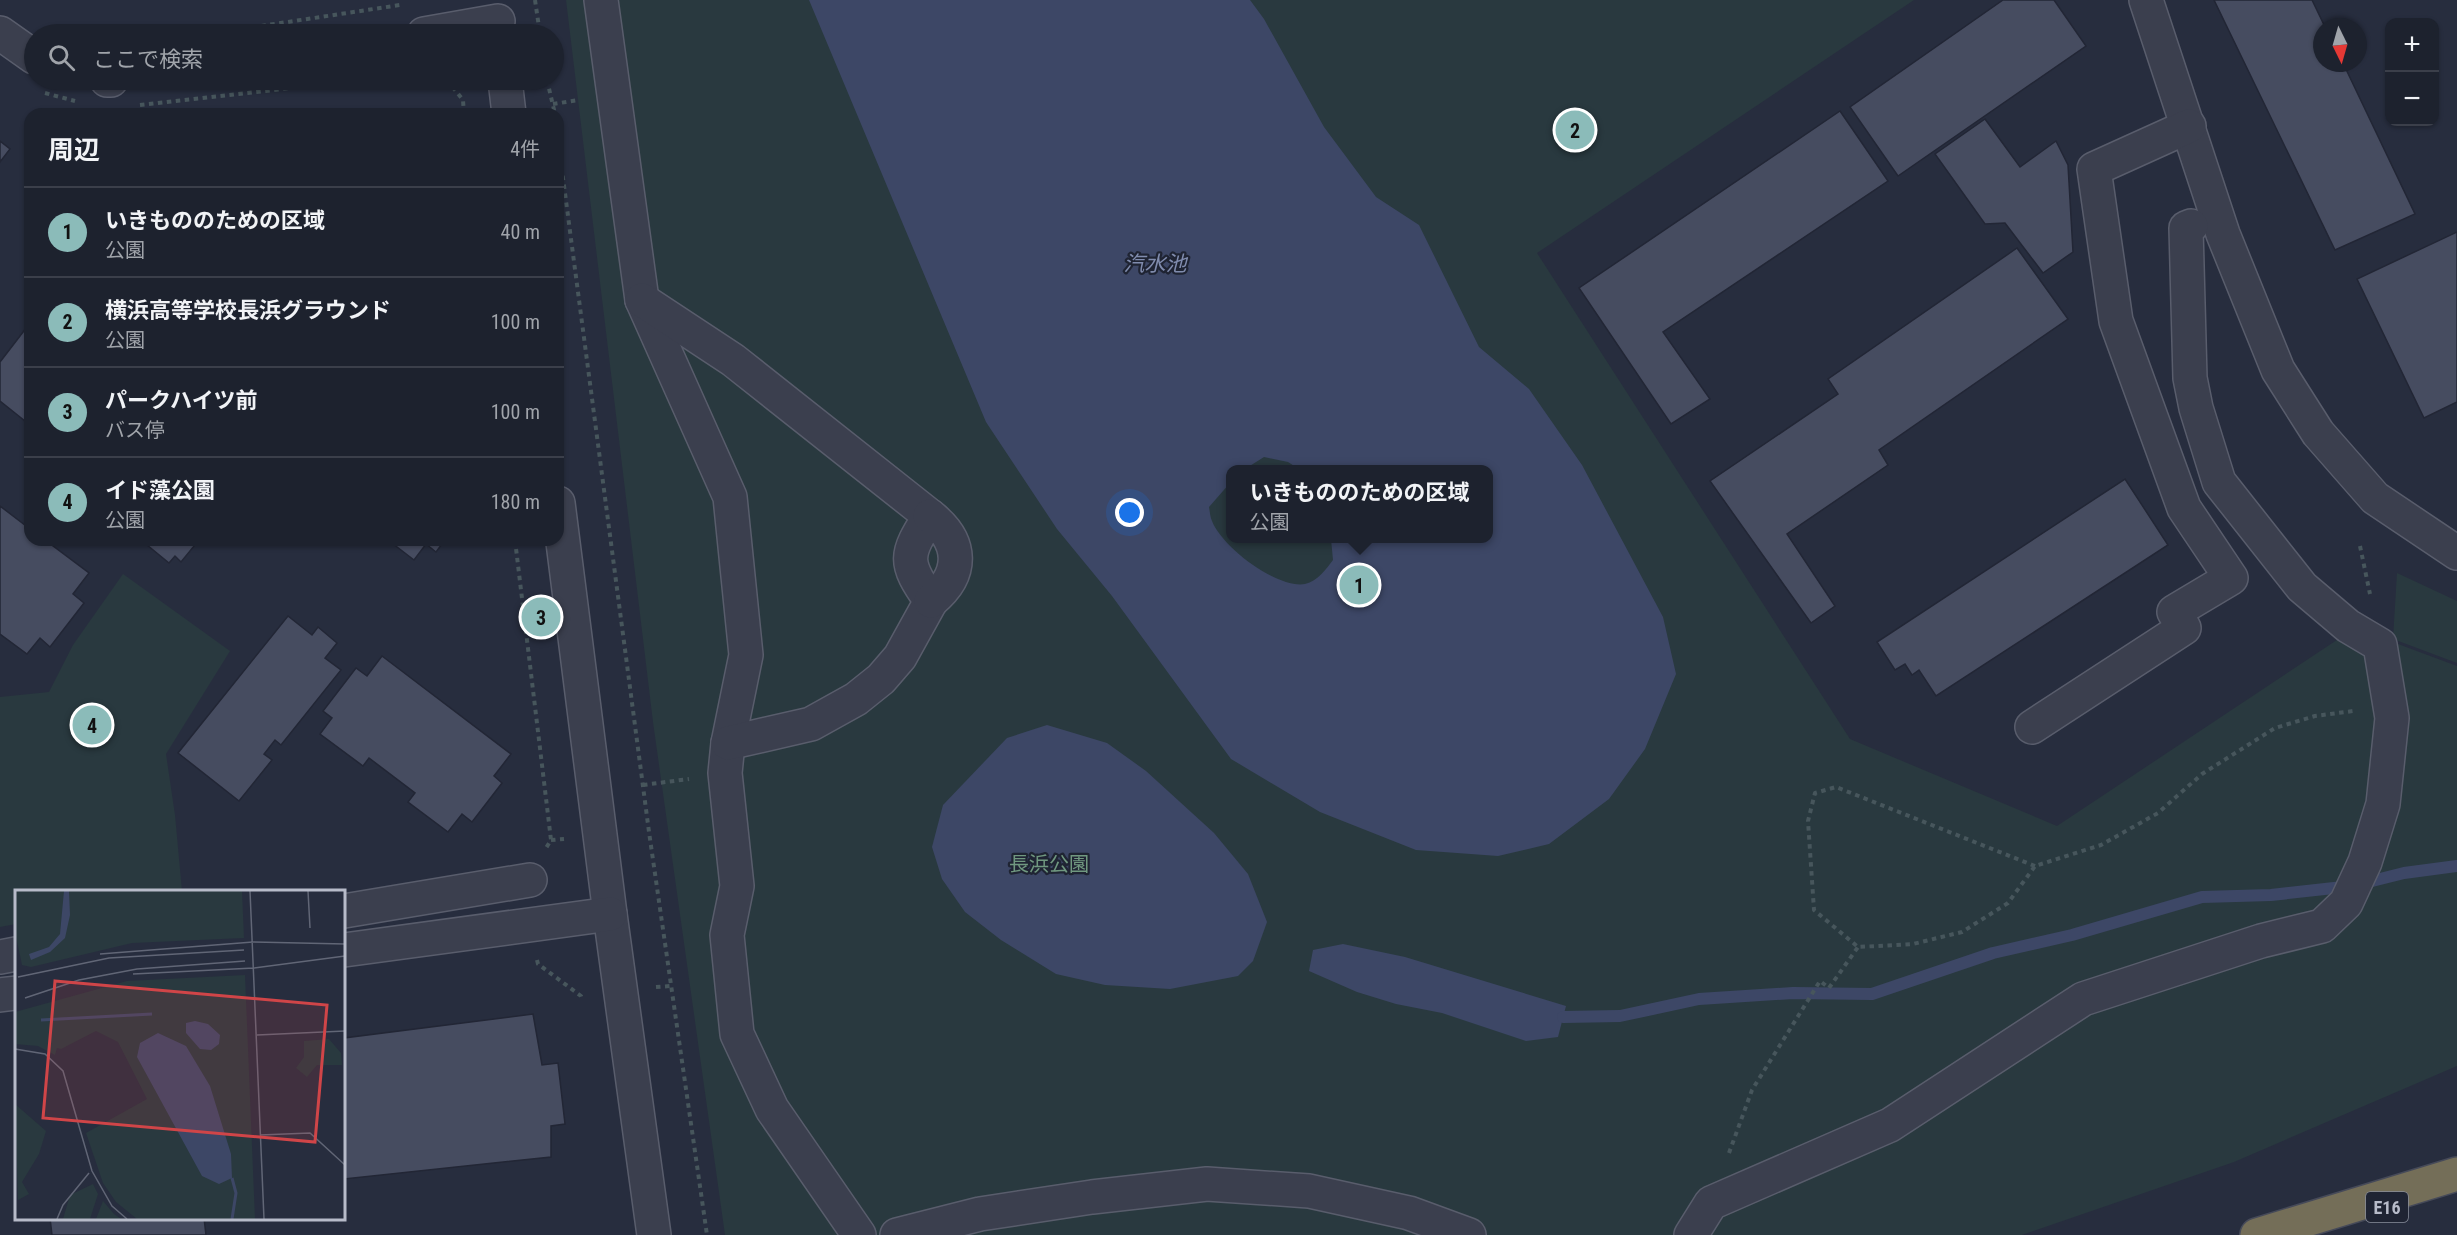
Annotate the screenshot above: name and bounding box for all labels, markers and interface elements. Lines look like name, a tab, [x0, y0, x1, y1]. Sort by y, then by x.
north arrow	[2313, 18, 2367, 72]
map controls	[2385, 18, 2439, 126]
button: +	[2385, 18, 2439, 72]
search box	[24, 24, 564, 90]
icon: search	[45, 41, 78, 74]
text: ここで検索	[93, 47, 203, 72]
button: −	[2385, 72, 2439, 126]
pin: 2	[1556, 108, 1594, 152]
text: 周辺	[48, 135, 100, 165]
text: 4件	[510, 137, 540, 161]
text: いきもののための区域	[105, 208, 325, 233]
text: 1	[62, 220, 73, 244]
text: 40 m	[501, 220, 540, 244]
text: 公園	[105, 238, 145, 262]
water label: 汽水池	[1124, 252, 1188, 276]
text: 横浜高等学校長浜グラウンド	[105, 298, 391, 323]
text: 2	[62, 310, 73, 334]
text: 100 m	[491, 310, 540, 334]
text: 公園	[105, 328, 145, 352]
text: パークハイツ前	[105, 388, 257, 413]
text: 3	[62, 400, 73, 424]
text: 100 m	[491, 400, 540, 424]
text: バス停	[105, 418, 165, 442]
popup	[1226, 465, 1493, 543]
text: イド藻公園	[105, 478, 215, 503]
text: いきもののための区域	[1249, 480, 1470, 505]
text: 4	[62, 490, 73, 514]
text: 180 m	[491, 490, 540, 514]
your location	[1115, 498, 1144, 527]
text: 公園	[105, 508, 145, 532]
text: 公園	[1249, 510, 1289, 534]
pin: 1	[1340, 562, 1378, 608]
pin: 3	[522, 594, 560, 640]
pin: 4	[72, 702, 112, 748]
park label: 長浜公園	[1009, 852, 1089, 876]
inset map	[15, 890, 345, 1220]
road number: E16	[2366, 1192, 2408, 1222]

